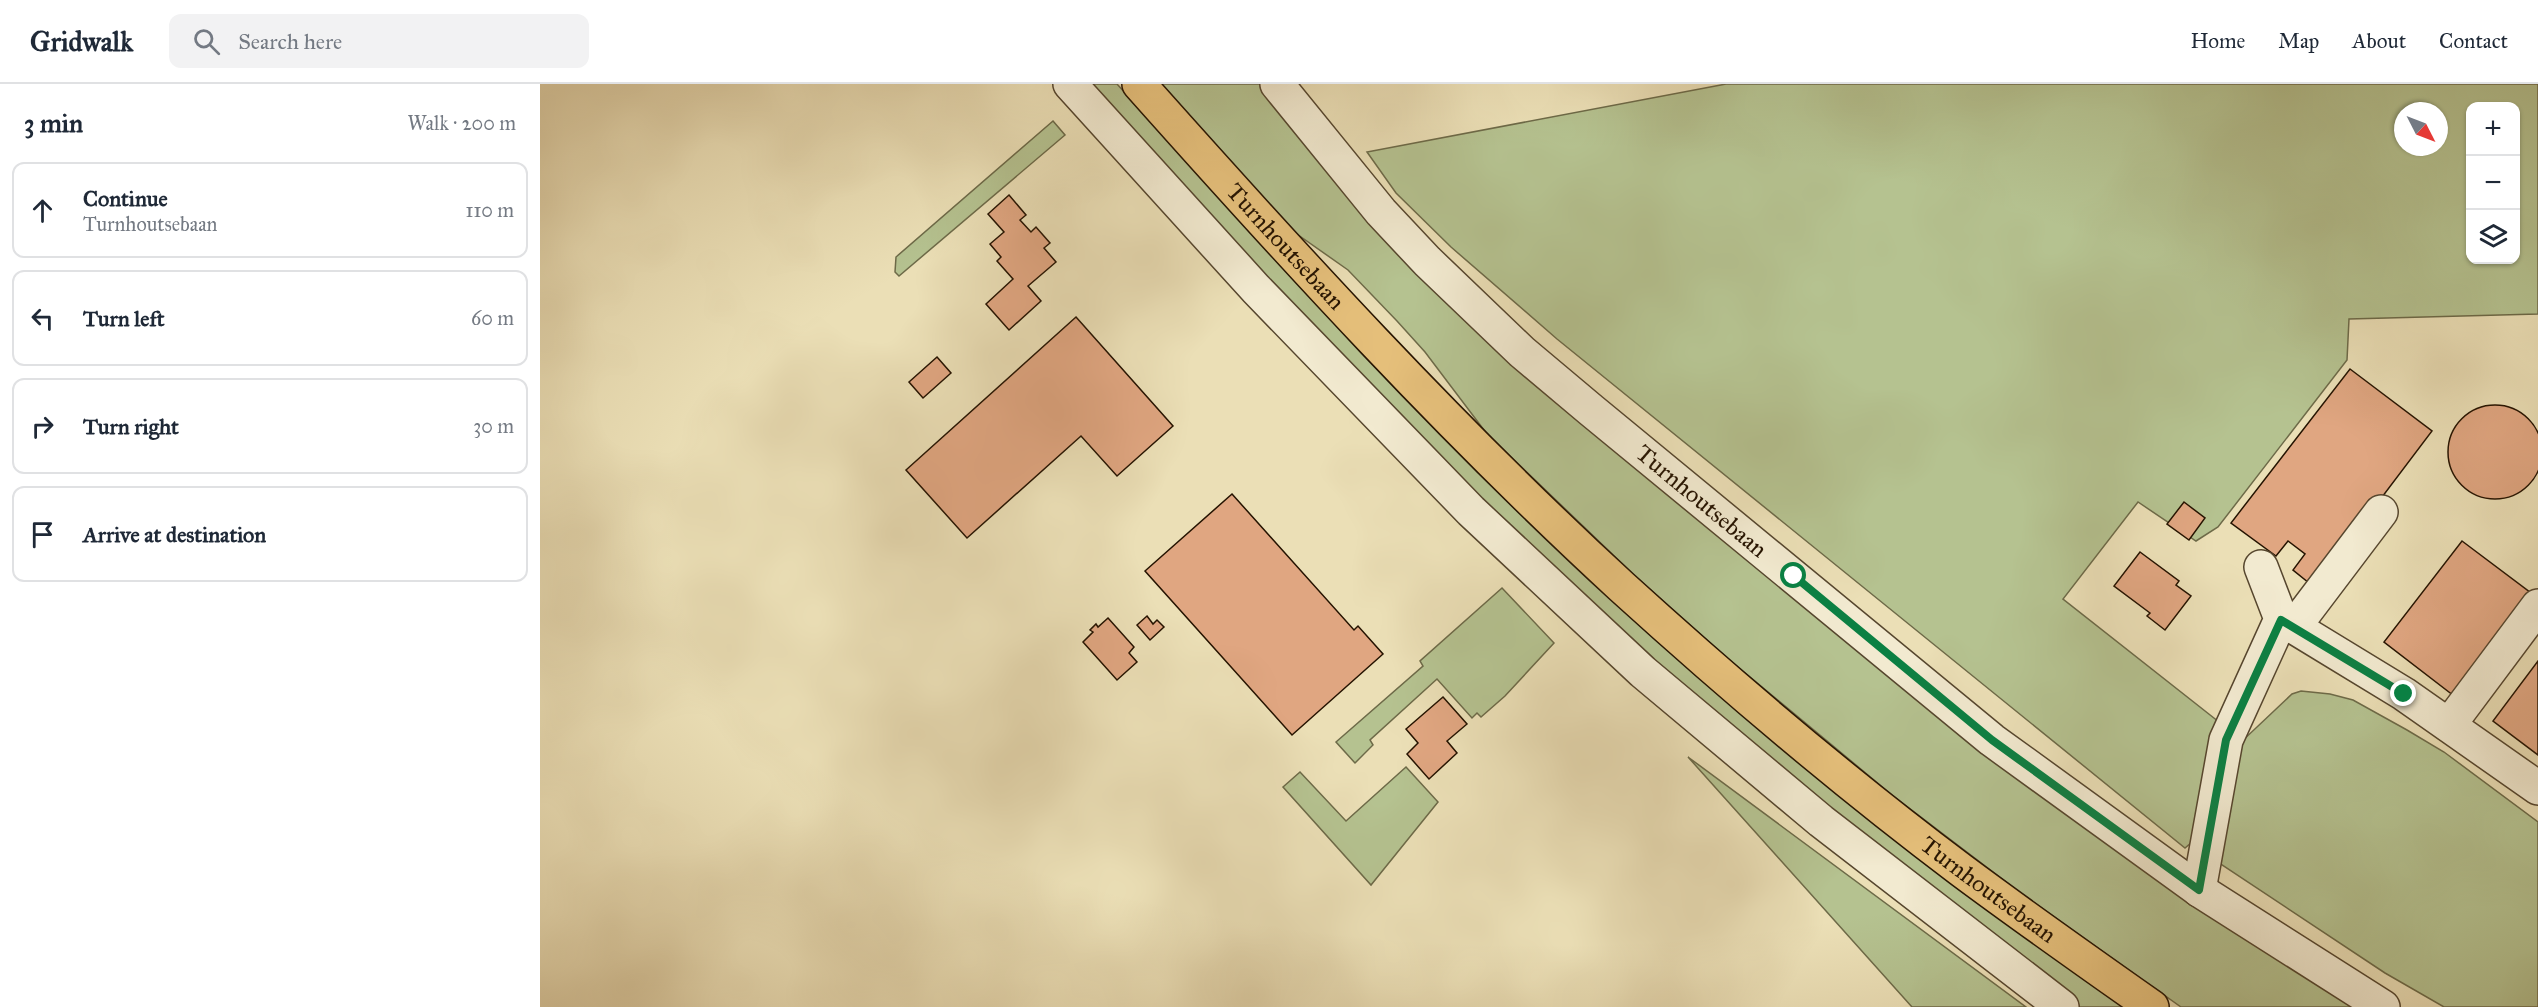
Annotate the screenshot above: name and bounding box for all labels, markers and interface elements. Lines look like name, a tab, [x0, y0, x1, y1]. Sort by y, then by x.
search box	[169, 14, 589, 68]
text: Gridwalk	[30, 24, 133, 59]
icon: search	[190, 25, 223, 58]
text: Search here	[238, 28, 342, 55]
text: Home	[2190, 28, 2245, 54]
text: Map	[2278, 28, 2319, 54]
text: About	[2352, 28, 2406, 54]
text: Contact	[2439, 28, 2508, 54]
north arrow	[2394, 102, 2448, 156]
map controls	[2466, 102, 2520, 264]
button: +	[2466, 102, 2520, 156]
text: 3 min	[24, 107, 83, 139]
text: Walk · 200 m	[408, 111, 516, 135]
button: −	[2466, 156, 2520, 210]
street label: Turnhoutsebaan	[1220, 177, 1351, 316]
text: Continue	[83, 185, 168, 212]
icon: ahead	[26, 194, 59, 227]
text: 110 m	[466, 198, 514, 222]
button: layers	[2466, 210, 2520, 264]
text: Turnhoutsebaan	[83, 212, 217, 236]
icon: left	[26, 302, 59, 335]
text: Turn left	[83, 305, 165, 332]
text: 60 m	[471, 306, 514, 330]
icon: right	[26, 410, 59, 443]
text: Turn right	[83, 413, 179, 440]
text: 30 m	[473, 414, 514, 438]
street label: Turnhoutsebaan	[1630, 438, 1773, 564]
icon: arrive	[26, 518, 59, 551]
text: Arrive at destination	[83, 521, 266, 548]
route start	[1780, 562, 1806, 588]
route end	[2390, 680, 2416, 706]
street label: Turnhoutsebaan	[1914, 830, 2062, 950]

